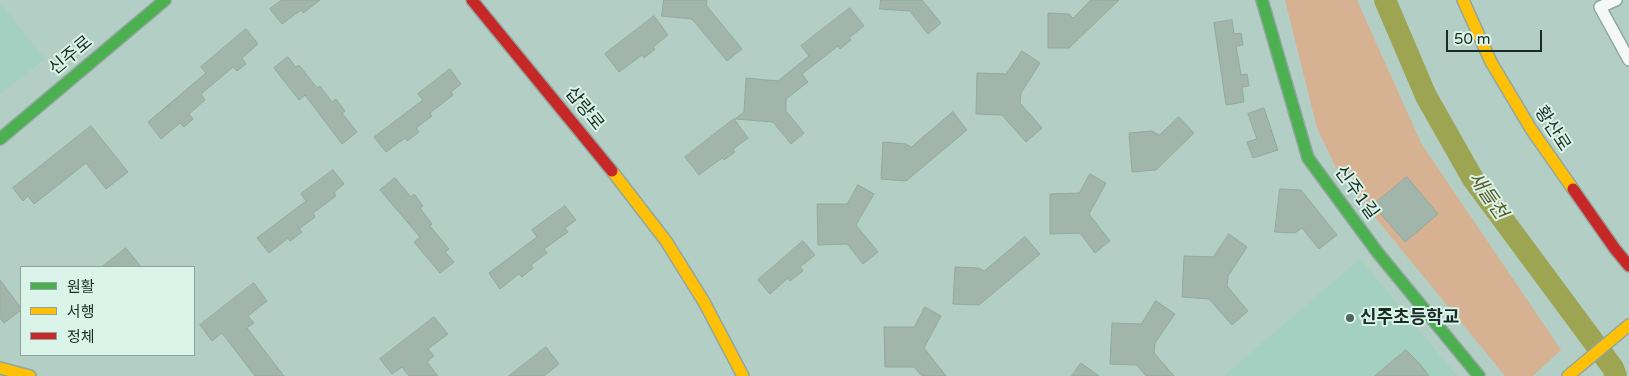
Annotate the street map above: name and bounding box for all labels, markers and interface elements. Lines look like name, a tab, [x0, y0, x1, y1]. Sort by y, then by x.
scale bar	[1449, 20, 1545, 52]
text: 50 m	[1454, 30, 1491, 48]
street label: 신주로	[45, 32, 97, 80]
street label: 삽량로	[560, 83, 608, 135]
street label: 황산로	[1529, 102, 1575, 156]
street label: 신주1길	[1329, 162, 1383, 224]
water label: 새들천	[1463, 168, 1511, 224]
legend	[20, 266, 195, 356]
text: 원활	[67, 278, 95, 296]
text: 서행	[67, 303, 95, 321]
place label: 신주초등학교	[1360, 307, 1459, 329]
marker: 신주초등학교	[1344, 312, 1356, 324]
text: 정체	[67, 328, 95, 346]

